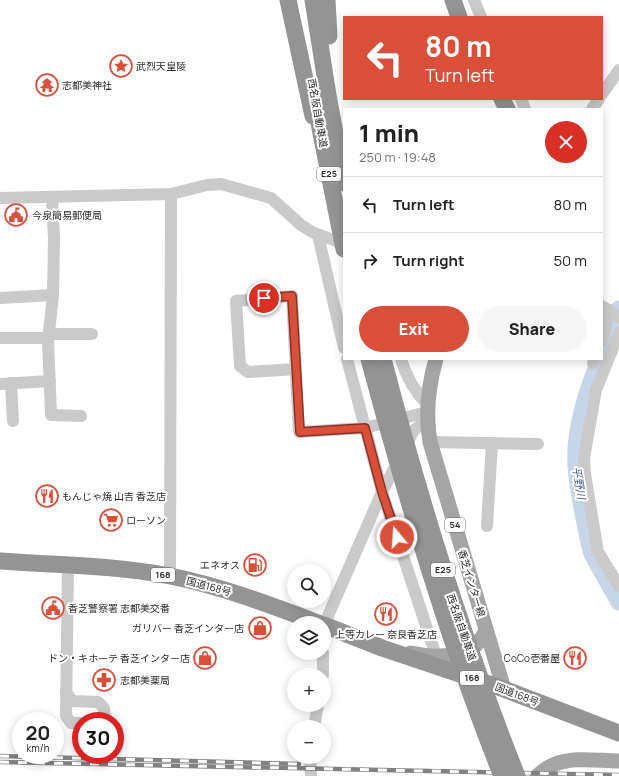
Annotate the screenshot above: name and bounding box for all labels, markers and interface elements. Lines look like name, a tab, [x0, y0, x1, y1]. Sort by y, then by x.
text: 80 m	[425, 27, 491, 65]
icon: left	[359, 32, 411, 84]
place icon: 武烈天皇陵	[108, 53, 134, 79]
place label: 武烈天皇陵	[136, 59, 186, 73]
text: Turn left	[425, 63, 495, 87]
temple icon: 志都美神社	[34, 72, 60, 98]
street label: 西名阪自動車道	[305, 77, 331, 149]
place label: 志都美神社	[62, 78, 112, 92]
text: 1 min	[359, 116, 419, 149]
button: close	[545, 121, 587, 163]
text: 250 m · 19:48	[359, 148, 436, 166]
road number: E25	[317, 167, 341, 181]
icon: left	[359, 194, 381, 216]
text: Turn left	[393, 194, 455, 215]
text: 80 m	[553, 194, 587, 215]
public building icon: 今泉簡易郵便局	[3, 202, 29, 228]
place label: 今泉簡易郵便局	[32, 208, 102, 222]
icon: right	[359, 250, 381, 272]
text: Turn right	[393, 250, 464, 271]
text: 50 m	[553, 250, 587, 271]
pin	[247, 281, 281, 315]
icon: arrive	[253, 287, 275, 309]
button: Exit	[359, 306, 469, 352]
button: Share	[477, 306, 587, 352]
water label: 平野川	[570, 465, 590, 501]
restaurant icon: もんじゃ焼 山吉 香芝店	[34, 483, 60, 509]
place label: もんじゃ焼 山吉 香芝店	[62, 489, 166, 503]
supermarket icon: ローソン	[98, 507, 124, 533]
place label: ローソン	[126, 513, 166, 527]
position arrow	[376, 516, 418, 558]
road number: 54	[445, 518, 465, 532]
street label: 香芝インター線	[455, 547, 489, 619]
fuel station icon: エネオス	[242, 552, 268, 578]
place label: エネオス	[200, 558, 240, 572]
road number: E25	[431, 563, 455, 577]
map controls	[287, 564, 331, 764]
button: search	[287, 564, 331, 608]
road number: 168	[151, 568, 175, 582]
street label: 国道168号	[185, 573, 233, 599]
street label: 西名阪自動車道	[444, 592, 480, 662]
public building icon: 香芝警察署 志都美交番	[40, 595, 66, 621]
place label: 香芝警察署 志都美交番	[68, 601, 170, 615]
restaurant icon: 上等カレー 奈良香芝店	[373, 601, 399, 627]
shop icon: ガリバー 香芝インター店	[247, 615, 273, 641]
button: layers	[287, 616, 331, 660]
place label: ガリバー 香芝インター店	[132, 621, 244, 635]
place label: 上等カレー 奈良香芝店	[335, 627, 437, 641]
shop icon: ドン・キホーテ 香芝インター店	[192, 645, 218, 671]
restaurant icon: CoCo壱番屋	[562, 645, 588, 671]
place label: ドン・キホーテ 香芝インター店	[48, 651, 190, 665]
place label: CoCo壱番屋	[504, 651, 560, 665]
pharmacy icon: 志都美薬局	[91, 667, 117, 693]
button: +	[287, 668, 331, 712]
road number: 168	[460, 671, 484, 685]
place label: 志都美薬局	[120, 673, 170, 687]
street label: 国道168号	[493, 679, 541, 709]
speed limit sign: 30	[72, 712, 124, 764]
text: 20	[25, 719, 51, 746]
button: −	[287, 720, 331, 764]
text: km/h	[26, 741, 50, 755]

